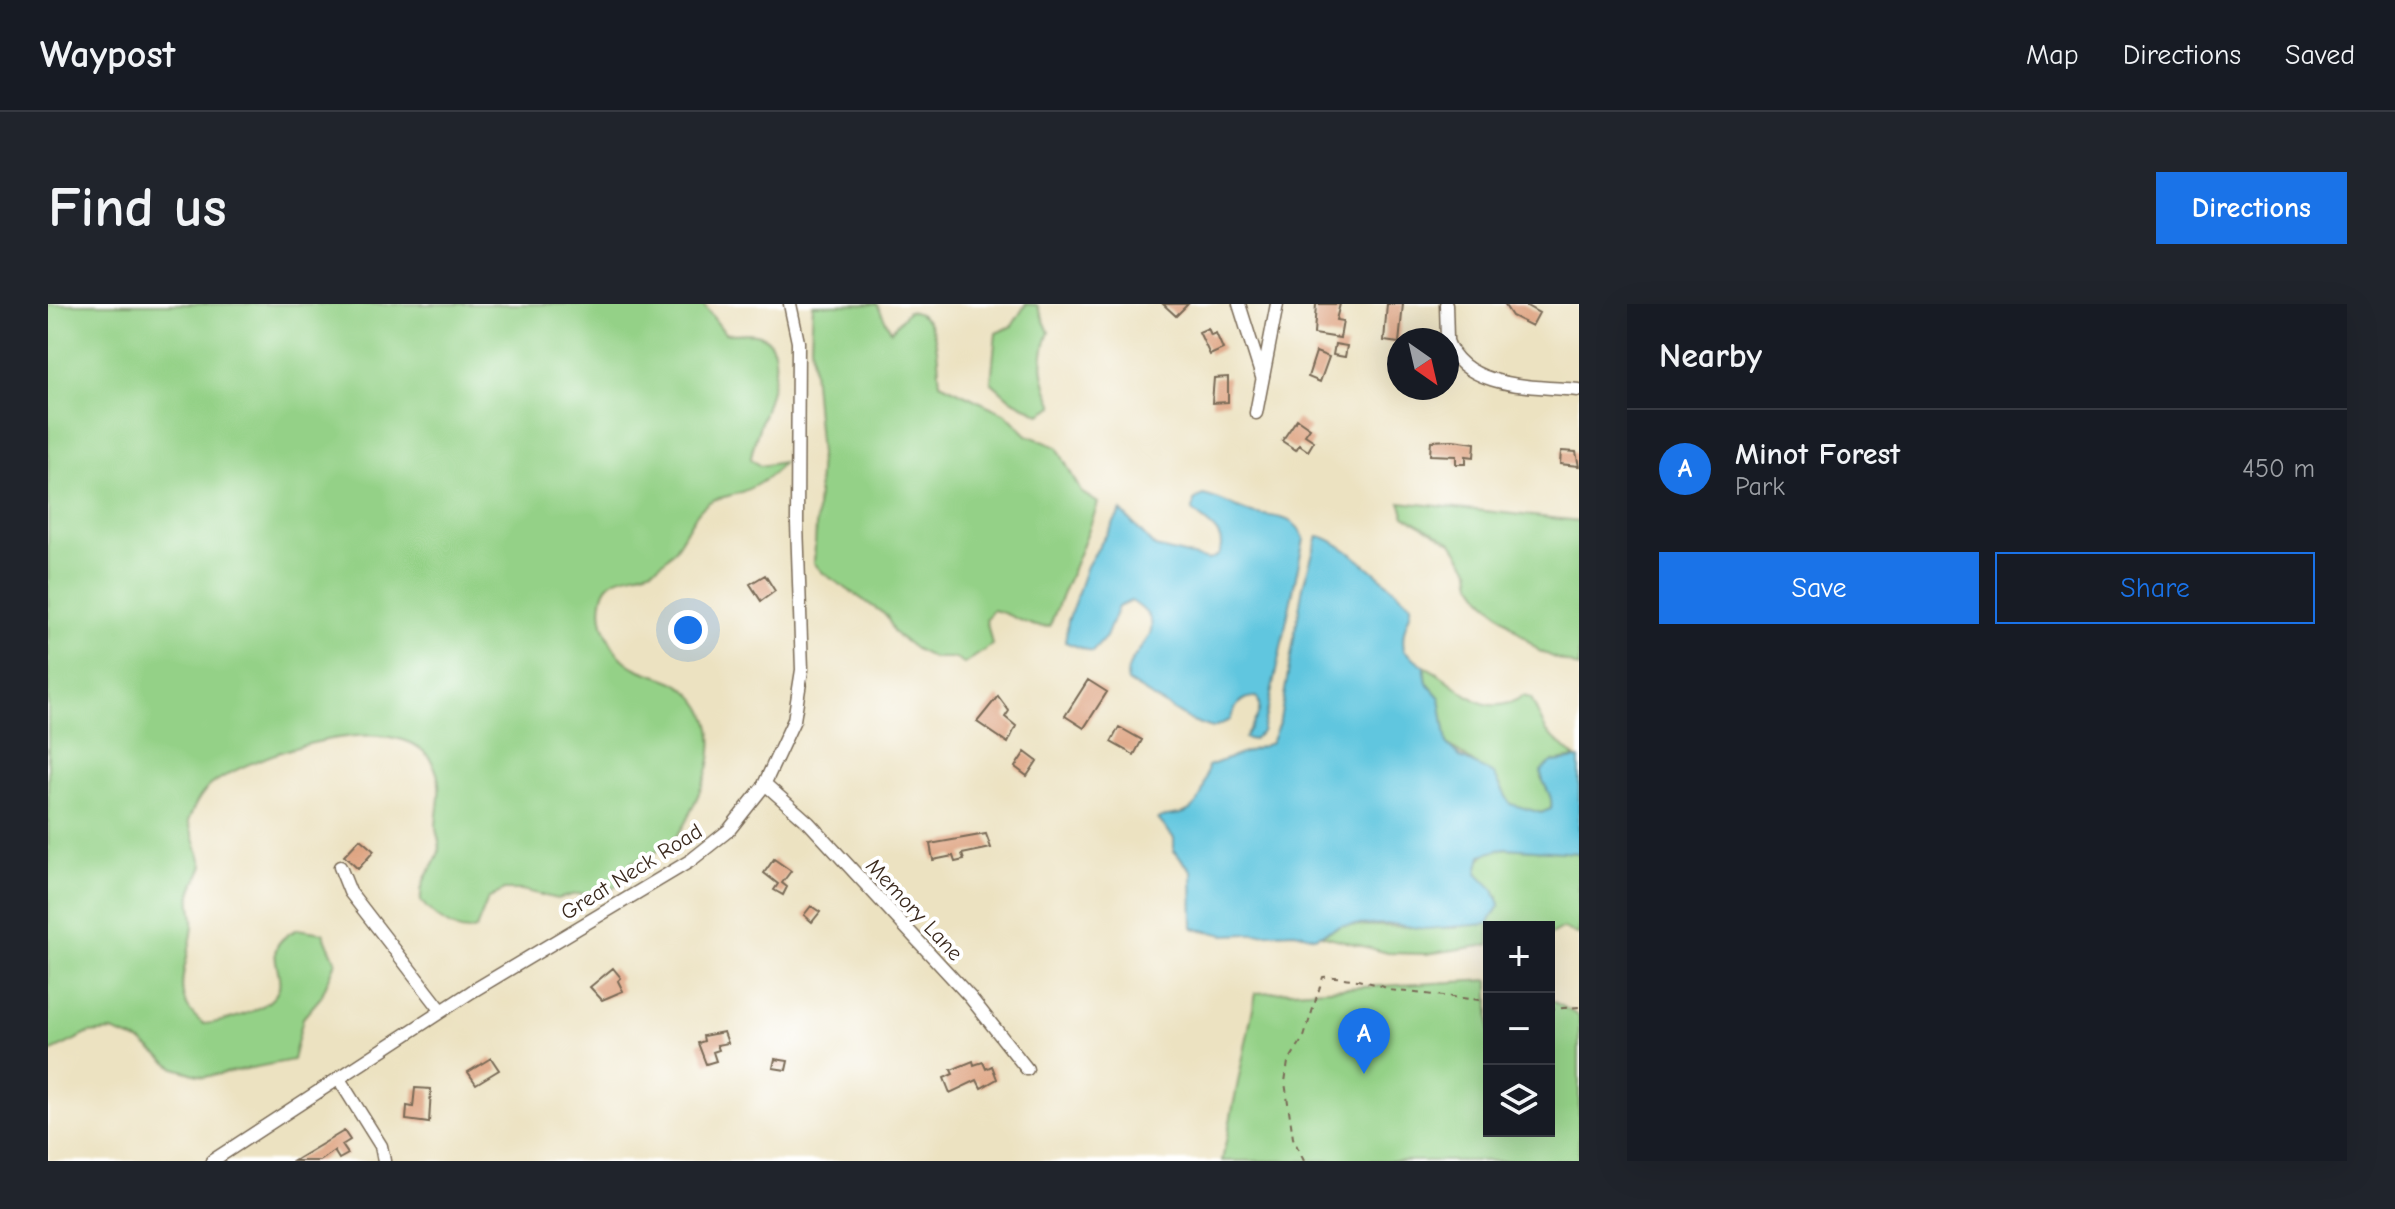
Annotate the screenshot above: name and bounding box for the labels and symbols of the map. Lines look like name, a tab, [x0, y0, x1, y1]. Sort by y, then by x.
north arrow	[1387, 328, 1459, 400]
your location	[668, 610, 708, 650]
street label: Great Neck Road	[556, 818, 707, 926]
street label: Memory Lane	[860, 853, 968, 966]
pin: A	[1338, 1008, 1390, 1074]

